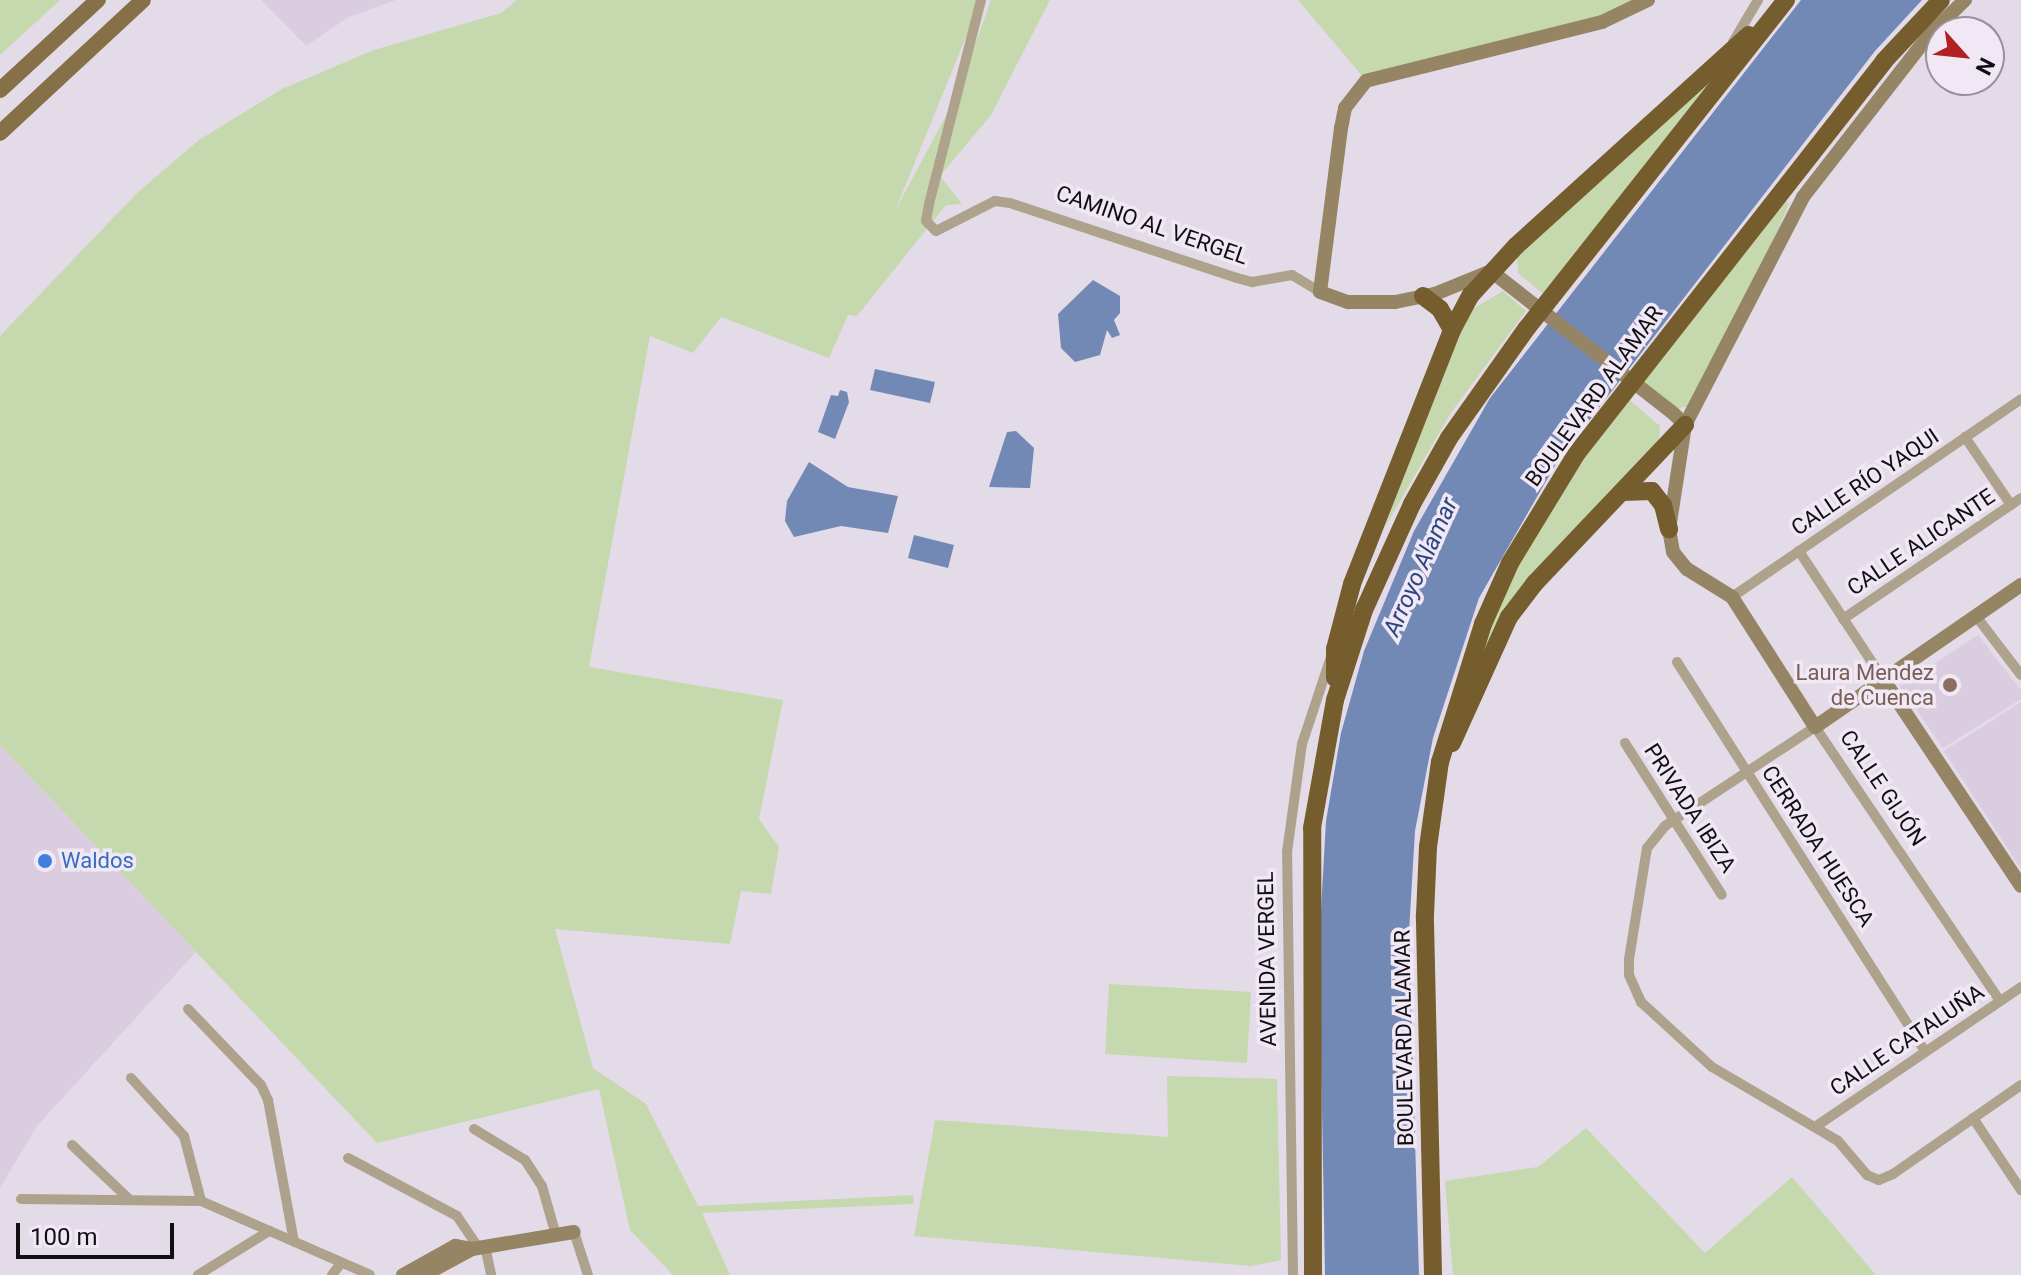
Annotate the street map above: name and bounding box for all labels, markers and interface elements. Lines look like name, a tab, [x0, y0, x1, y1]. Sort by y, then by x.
north arrow	[1925, 16, 2005, 96]
text: N	[1970, 54, 2000, 79]
street label: CAMINO AL VERGEL	[1053, 180, 1251, 270]
street label: BOULEVARD ALAMAR	[1520, 301, 1668, 491]
street label: CALLE RÍO YAQUI	[1786, 423, 1944, 541]
street label: CALLE ALICANTE	[1842, 483, 2000, 601]
water label: Arroyo Alamar	[1378, 493, 1464, 641]
place label: Laura Mendez de Cuenca	[1796, 659, 1934, 710]
marker: Laura Mendez de Cuenca	[1941, 676, 1959, 694]
street label: CALLE GIJÓN	[1835, 725, 1931, 851]
street label: PRIVADA IBIZA	[1639, 739, 1741, 877]
street label: CERRADA HUESCA	[1756, 761, 1880, 931]
place label: Waldos	[61, 848, 134, 874]
marker: Waldos	[36, 852, 54, 870]
street label: AVENIDA VERGEL	[1252, 871, 1282, 1047]
street label: BOULEVARD ALAMAR	[1389, 930, 1419, 1146]
street label: CALLE CATALUÑA	[1825, 979, 1989, 1101]
scale bar	[20, 1207, 178, 1257]
text: 100 m	[30, 1223, 97, 1251]

